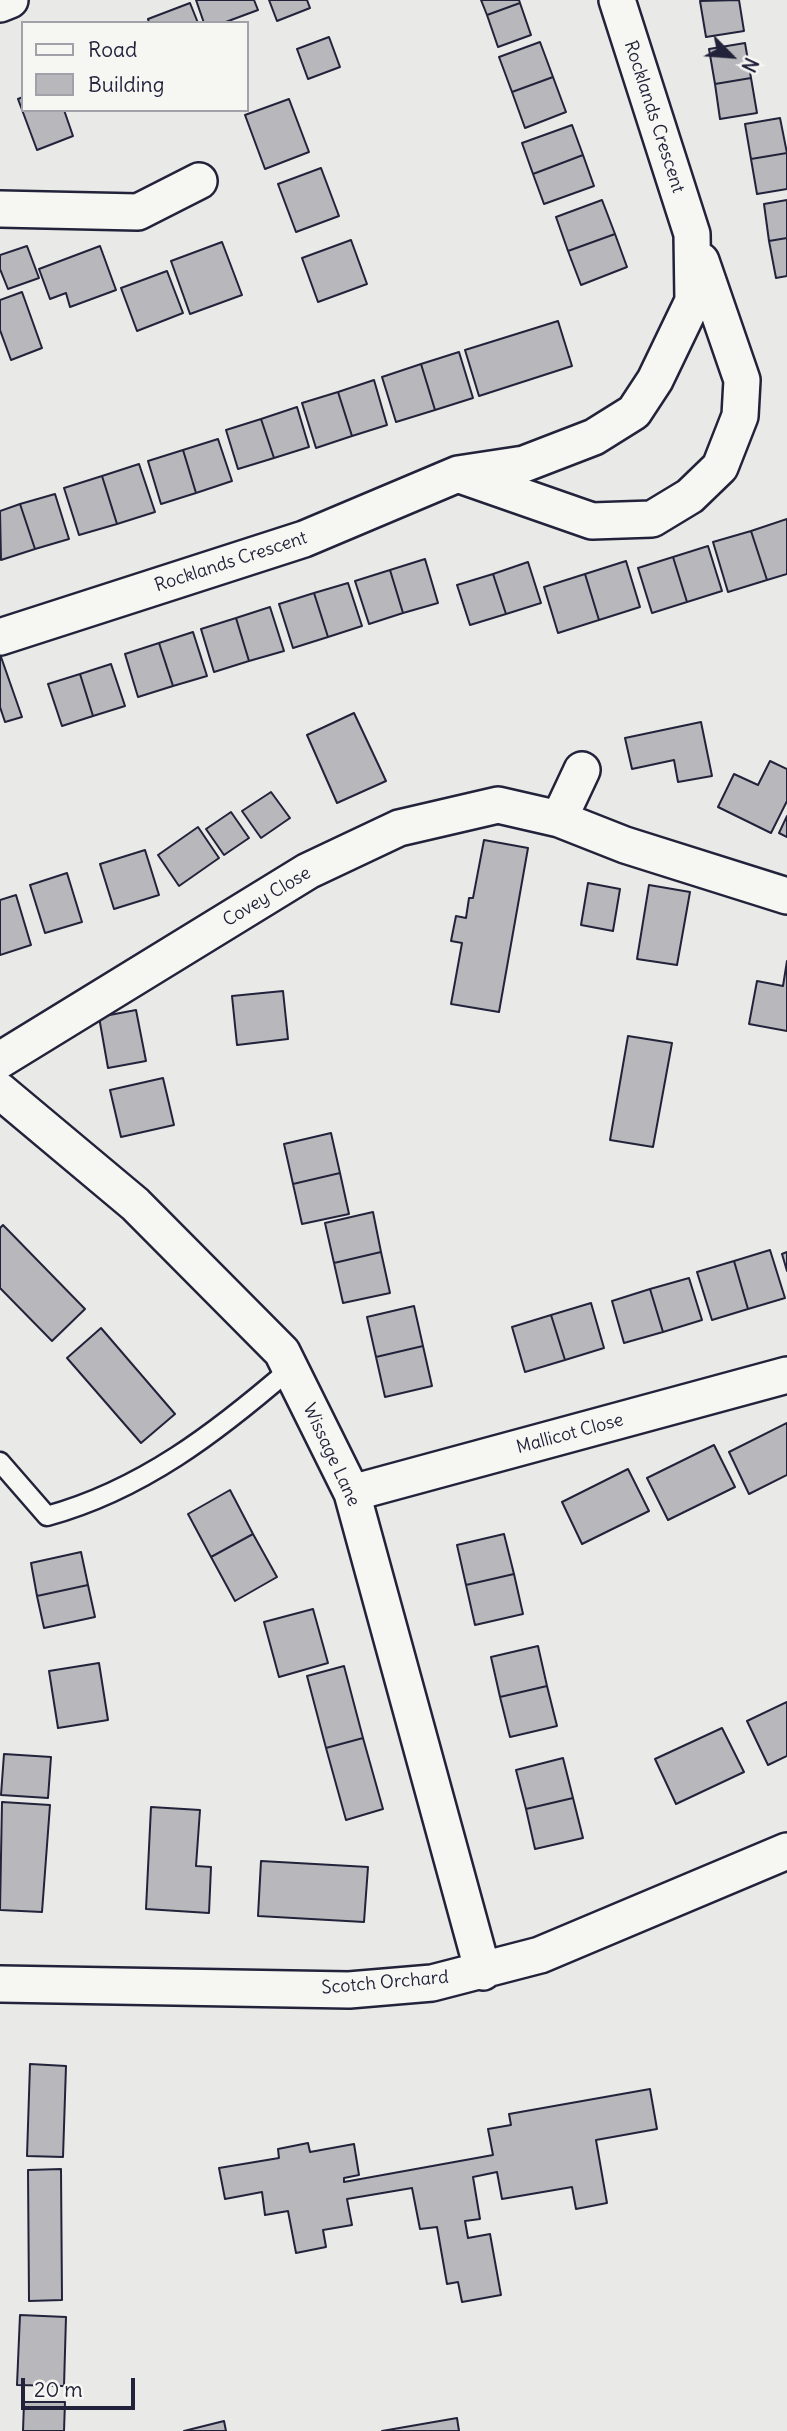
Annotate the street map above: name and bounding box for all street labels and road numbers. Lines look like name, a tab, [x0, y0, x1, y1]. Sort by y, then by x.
street label: Rocklands Crescent	[619, 38, 689, 196]
street label: Rocklands Crescent	[152, 527, 310, 597]
street label: Covey Close	[219, 862, 315, 932]
street label: Wissage Lane	[298, 1400, 364, 1510]
street label: Mallicot Close	[514, 1409, 626, 1459]
street label: Scotch Orchard	[321, 1967, 449, 1999]

